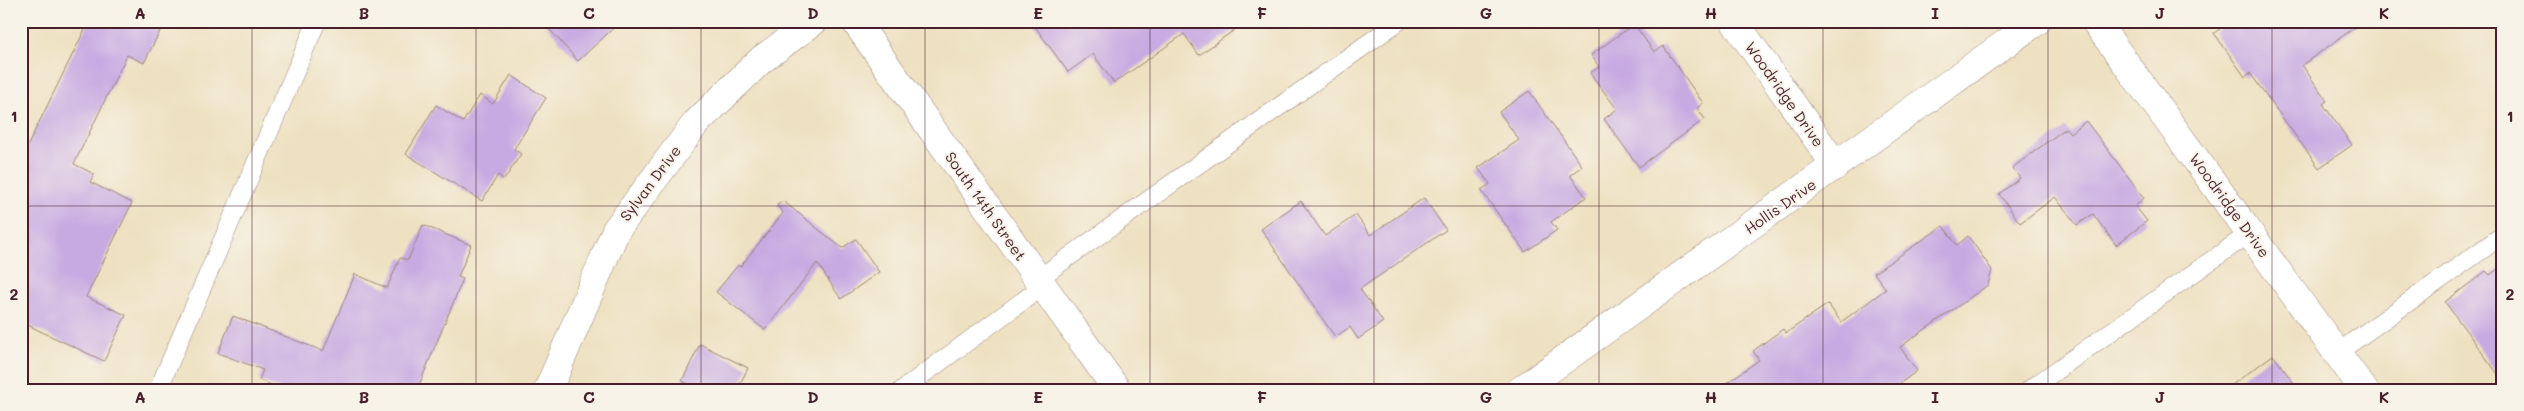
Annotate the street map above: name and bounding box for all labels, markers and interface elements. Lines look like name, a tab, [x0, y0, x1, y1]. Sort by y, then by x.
text: A	[134, 2, 146, 23]
text: B	[359, 2, 369, 23]
text: C	[583, 2, 595, 23]
text: D	[807, 2, 819, 23]
text: E	[1033, 2, 1043, 23]
text: F	[1257, 2, 1267, 23]
text: G	[1480, 2, 1492, 23]
text: H	[1705, 2, 1717, 23]
text: I	[1931, 2, 1939, 23]
text: J	[2155, 2, 2165, 23]
text: K	[2379, 2, 2389, 23]
street label: Woodridge Drive	[1741, 37, 1829, 151]
text: 1	[10, 105, 18, 126]
text: 1	[2506, 105, 2514, 126]
street label: Sylvan Drive	[615, 141, 685, 225]
street label: South 14th Street	[941, 148, 1031, 264]
street label: Woodridge Drive	[2185, 149, 2275, 261]
street label: Hollis Drive	[1740, 174, 1820, 238]
text: 2	[10, 283, 19, 304]
text: 2	[2506, 283, 2515, 304]
text: A	[134, 386, 146, 407]
text: B	[359, 386, 369, 407]
text: C	[583, 386, 595, 407]
text: D	[807, 386, 819, 407]
text: E	[1033, 386, 1043, 407]
text: F	[1257, 386, 1267, 407]
text: G	[1480, 386, 1492, 407]
text: H	[1705, 386, 1717, 407]
text: I	[1931, 386, 1939, 407]
text: J	[2155, 386, 2165, 407]
text: K	[2379, 386, 2389, 407]

